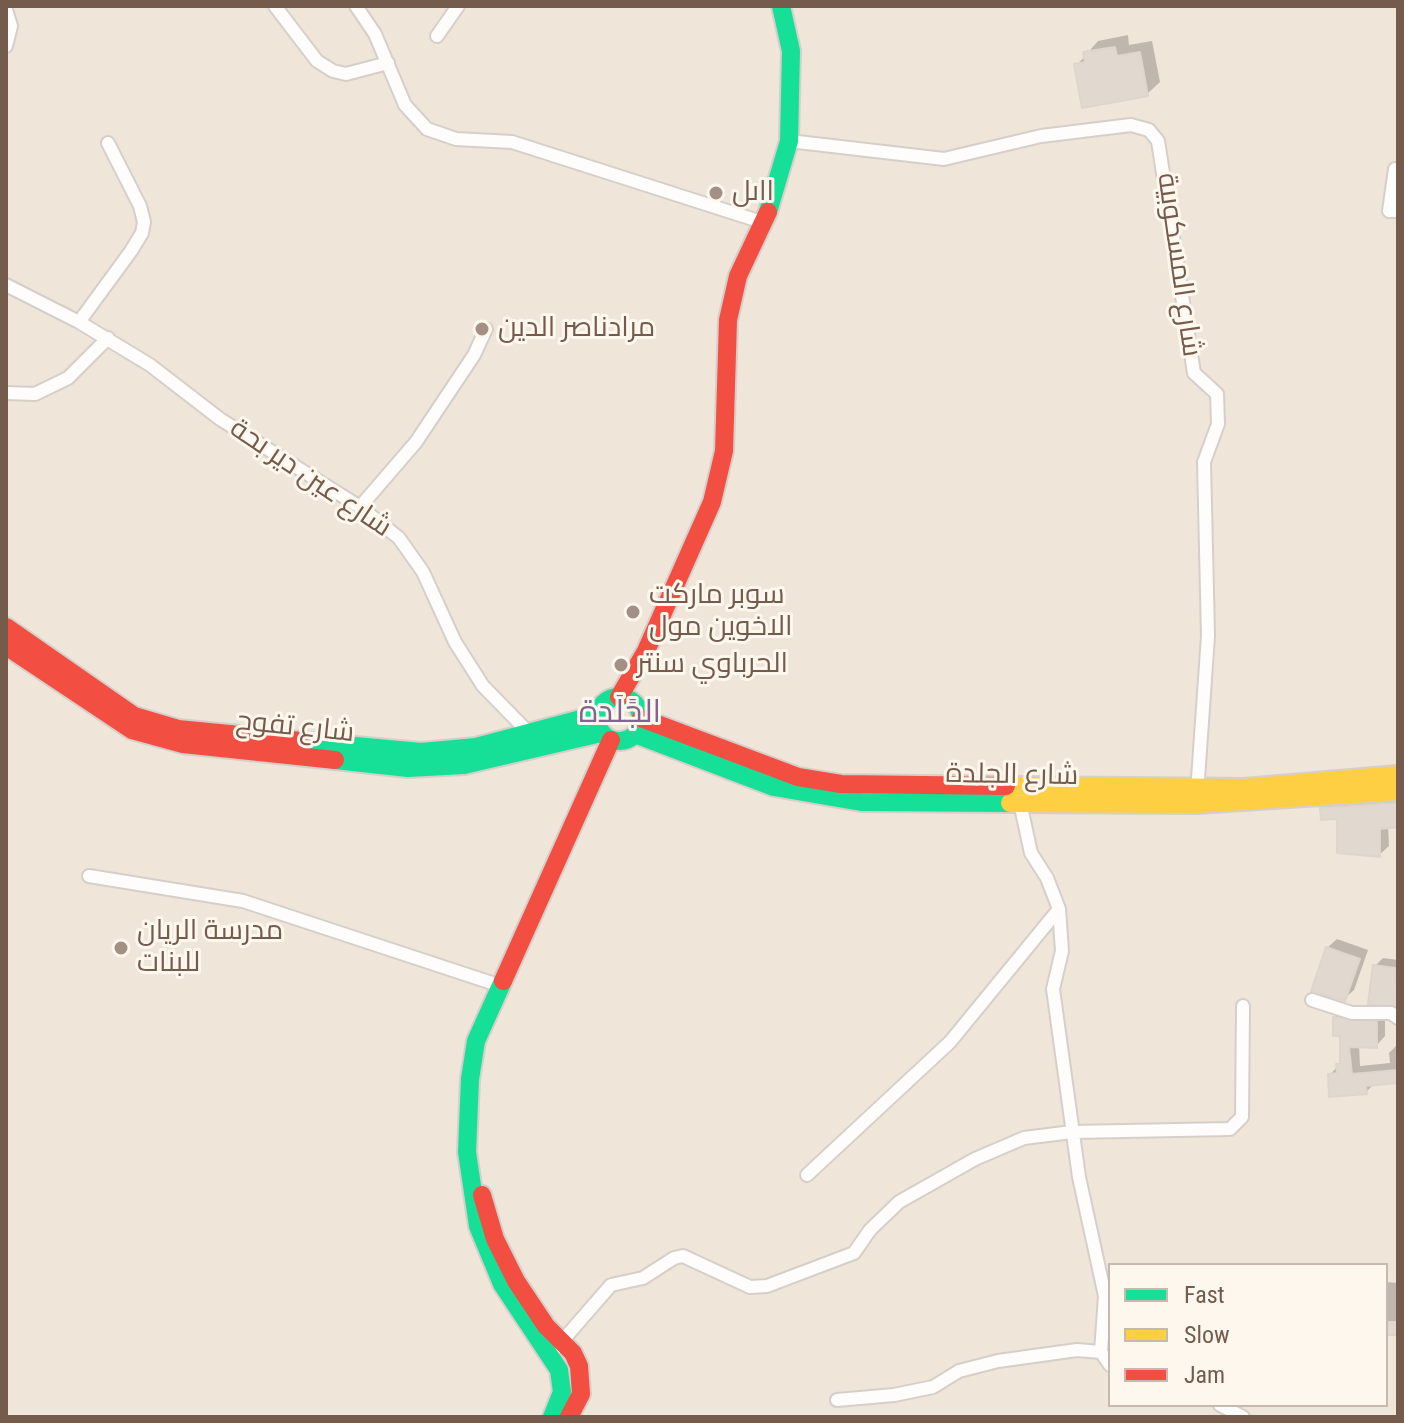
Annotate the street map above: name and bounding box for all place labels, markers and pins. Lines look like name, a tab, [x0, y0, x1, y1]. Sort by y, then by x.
place label: ااىل	[732, 176, 774, 210]
marker: ااىل	[707, 184, 725, 202]
place label: مرادناصر الدين	[498, 312, 655, 346]
marker: مرادناصر الدين	[473, 320, 491, 338]
place label: سوبر ماركت الاخوين مول	[649, 579, 793, 645]
marker: سوبر ماركت الاخوين مول	[624, 603, 642, 621]
place label: الحرباوي سنتر	[637, 648, 788, 682]
marker: الحرباوي سنتر	[612, 656, 630, 674]
place label: مدرسة الريان للبنات	[137, 915, 283, 981]
marker: مدرسة الريان للبنات	[112, 939, 130, 957]

